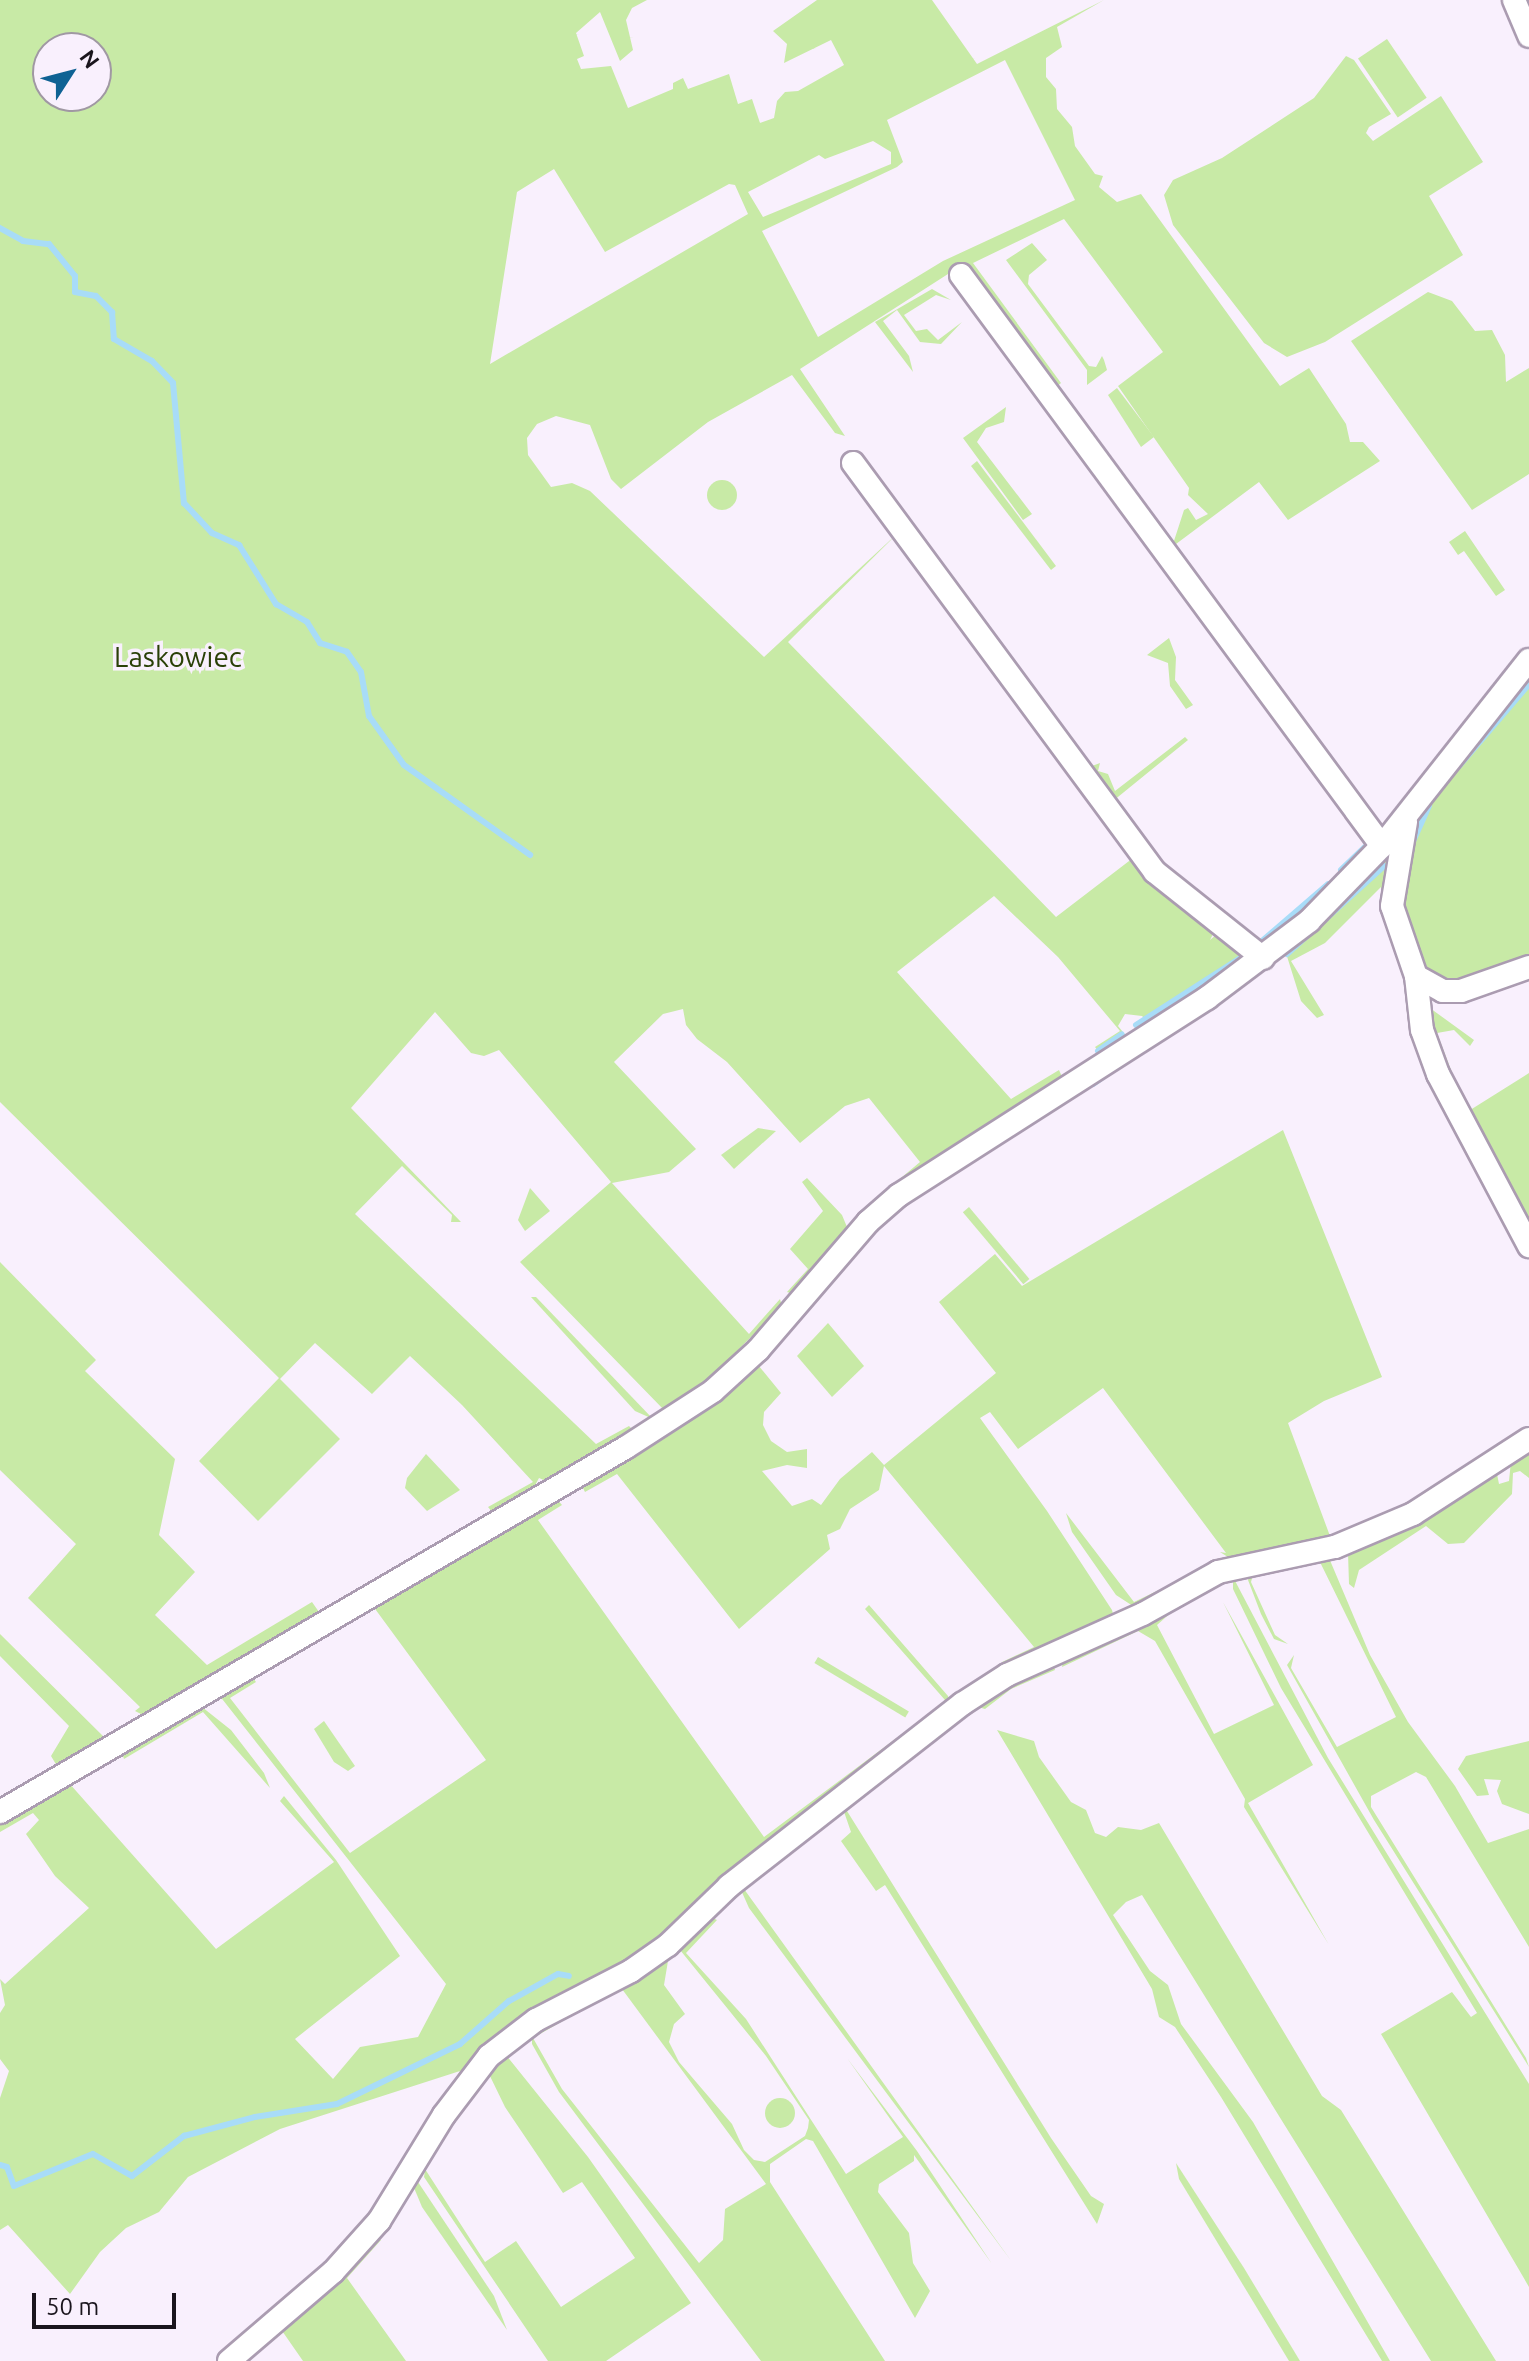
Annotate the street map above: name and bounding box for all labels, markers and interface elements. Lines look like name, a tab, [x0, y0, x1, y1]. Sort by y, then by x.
north arrow	[32, 32, 112, 112]
text: N	[75, 45, 105, 73]
park label: Laskowiec	[114, 640, 242, 674]
scale bar	[36, 2277, 180, 2327]
text: 50 m	[46, 2293, 99, 2320]

